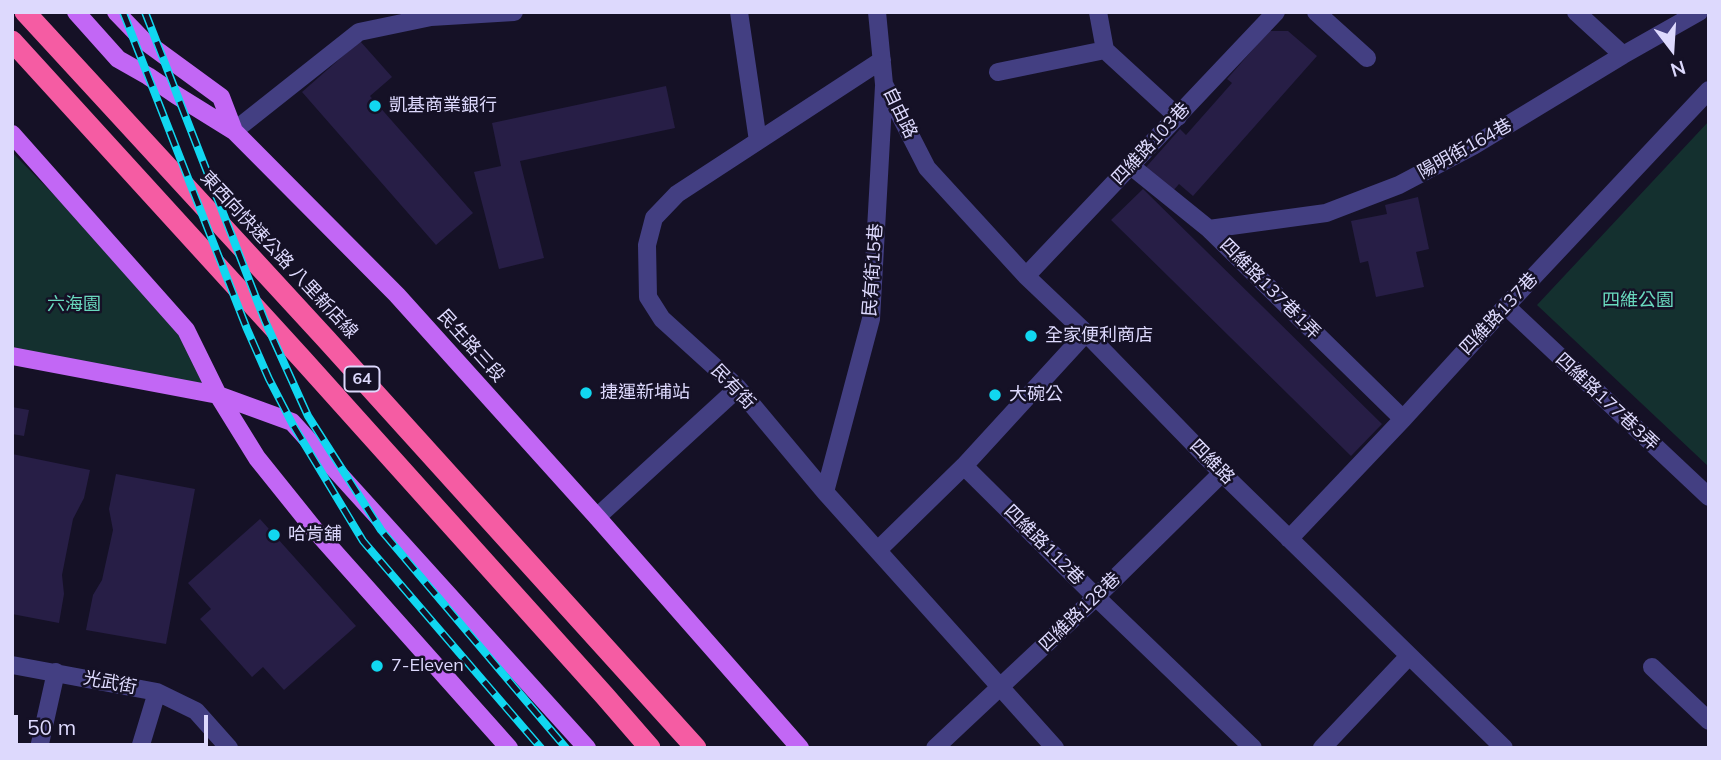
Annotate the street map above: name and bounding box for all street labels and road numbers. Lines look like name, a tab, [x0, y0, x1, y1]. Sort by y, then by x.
street label: 自由路	[878, 84, 922, 142]
street label: 四維路103巷	[1108, 98, 1194, 190]
street label: 陽明街164巷	[1414, 114, 1516, 184]
street label: 東西向快速公路 八里新店線	[196, 167, 362, 343]
street label: 民有街15巷	[859, 223, 887, 317]
street label: 四維路137巷1弄	[1215, 234, 1325, 344]
street label: 四維路137巷	[1456, 268, 1542, 360]
street label: 民生路三段	[433, 305, 509, 387]
street label: 四維路177巷3弄	[1551, 349, 1663, 455]
street label: 民有街	[706, 360, 760, 414]
road number: 64	[344, 366, 380, 392]
street label: 四維路	[1185, 435, 1239, 489]
street label: 四維路112巷	[999, 500, 1089, 590]
street label: 四維路128巷	[1035, 568, 1125, 656]
street label: 光武街	[81, 667, 139, 699]

